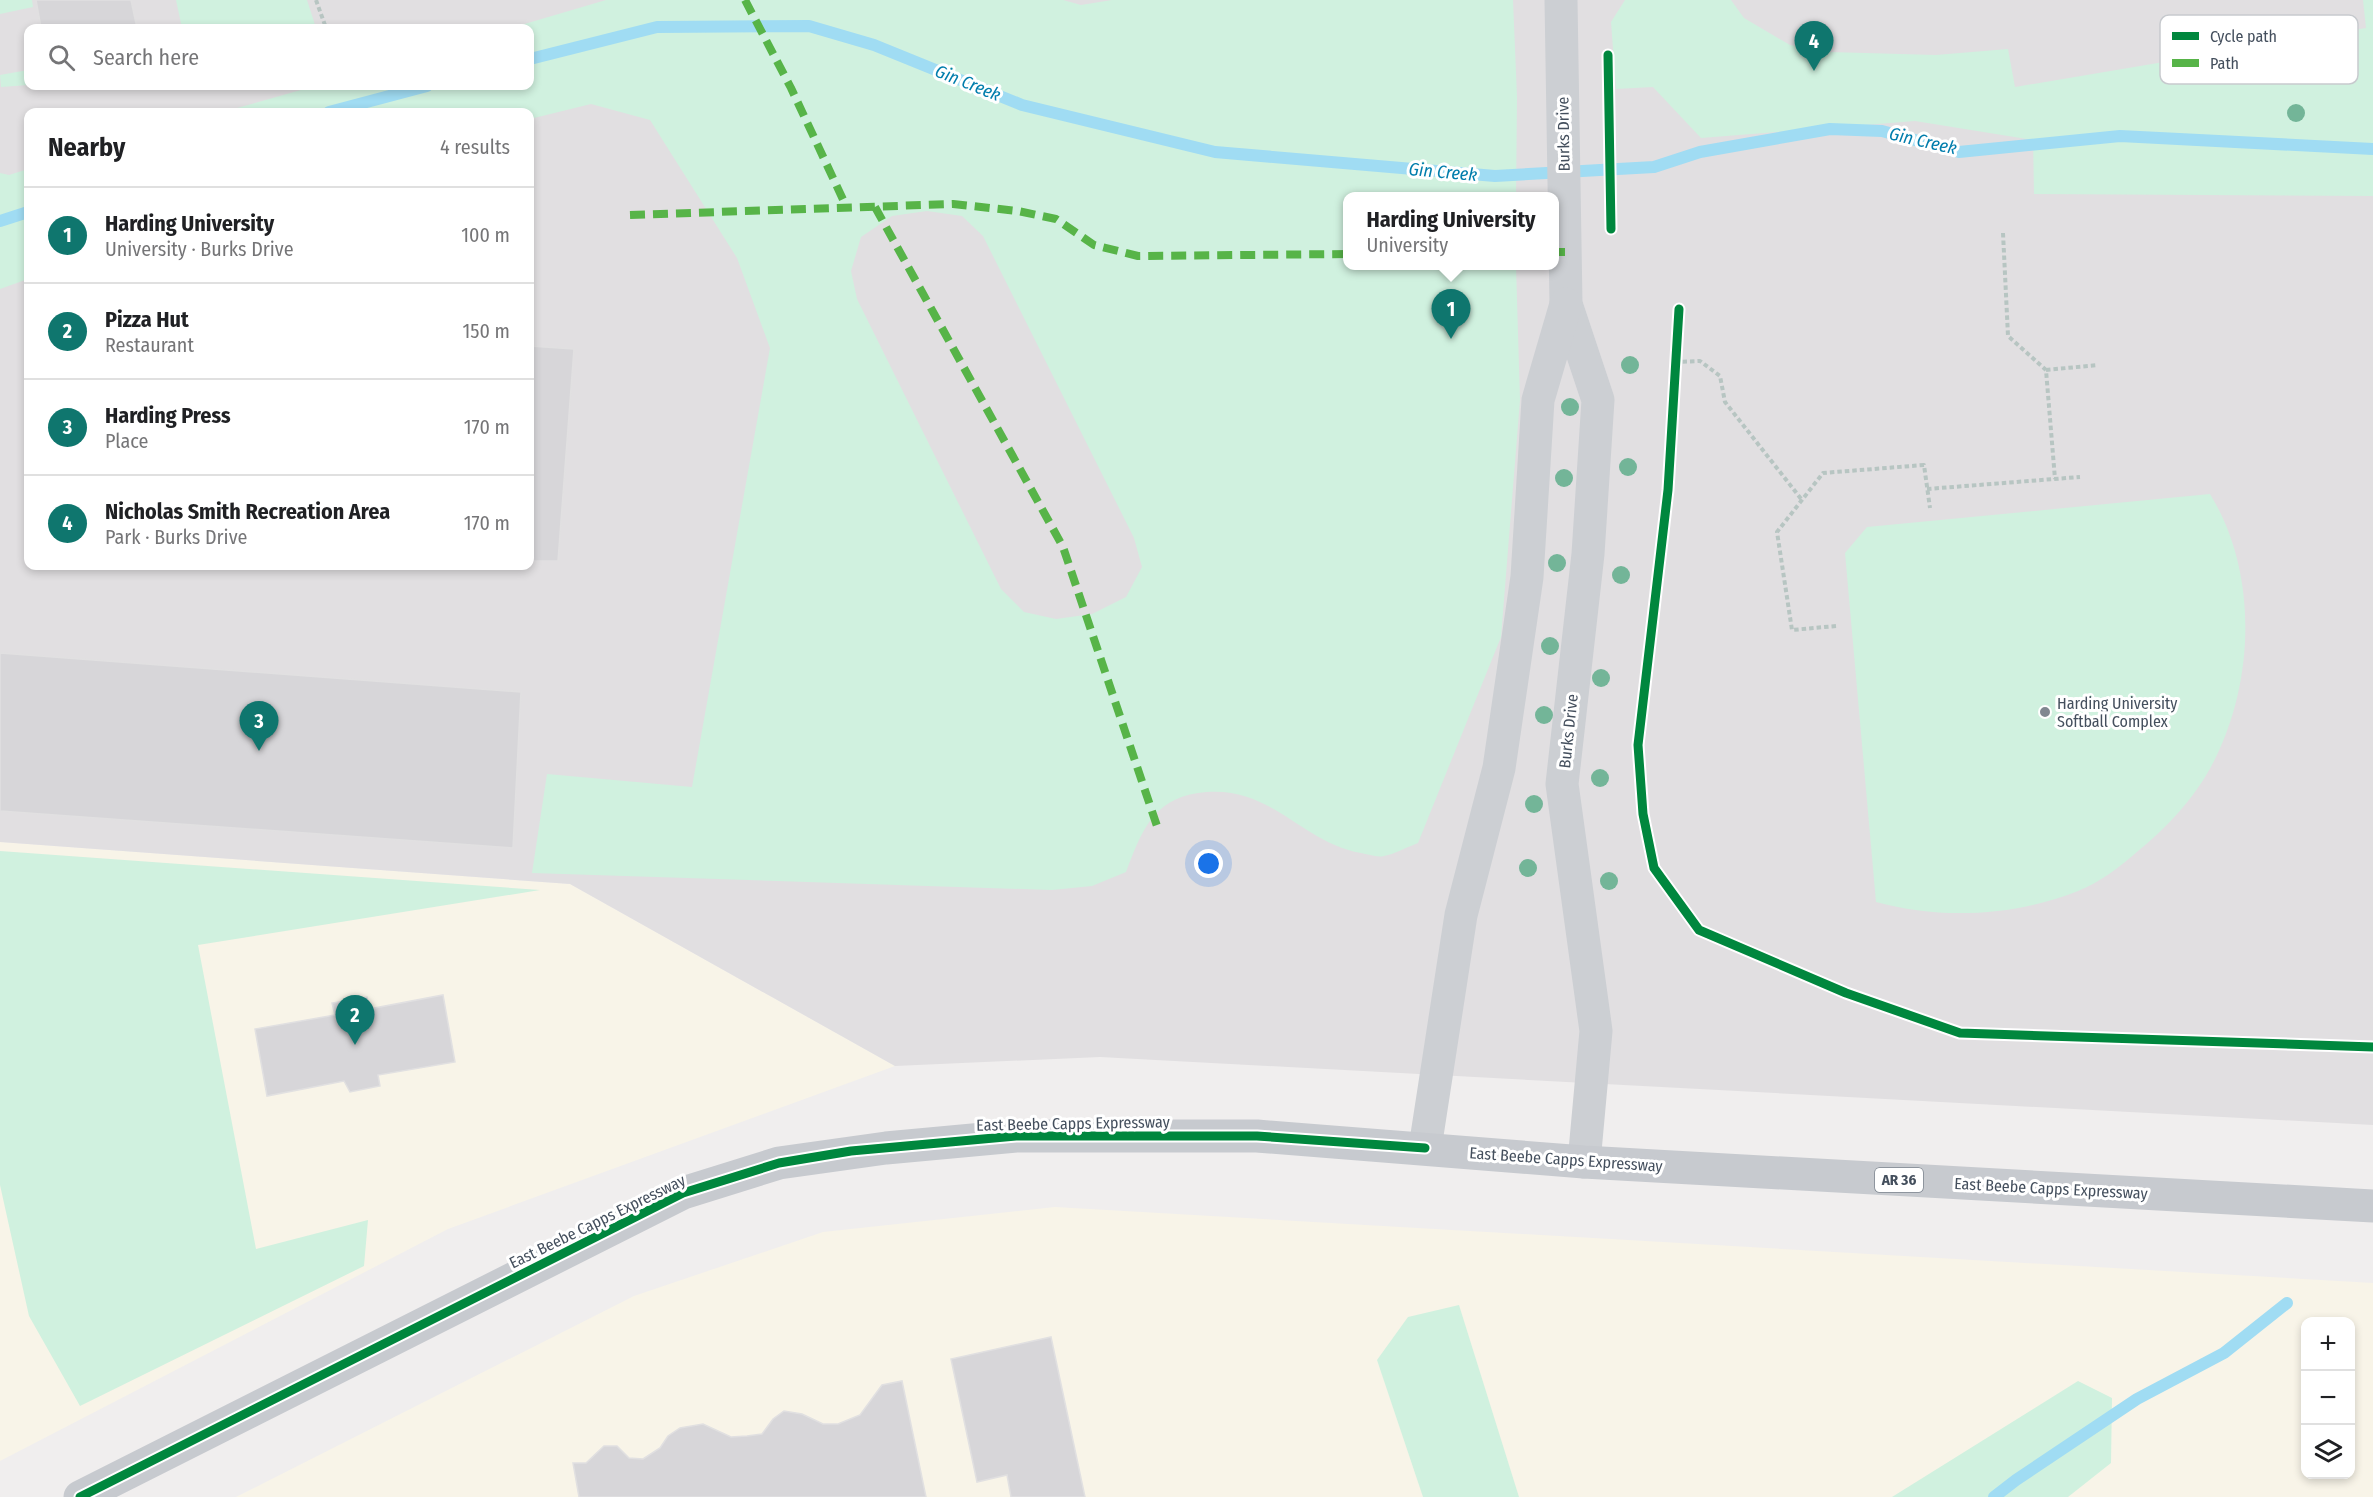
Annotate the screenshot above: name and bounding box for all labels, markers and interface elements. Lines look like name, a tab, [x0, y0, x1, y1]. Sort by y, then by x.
legend	[2160, 15, 2358, 84]
pin: 4	[1794, 22, 1834, 71]
search box	[24, 24, 534, 90]
text: Cycle path	[2210, 27, 2277, 46]
icon: search	[45, 41, 78, 74]
text: Search here	[93, 44, 199, 71]
text: Path	[2210, 54, 2239, 73]
water label: Gin Creek	[932, 60, 1004, 106]
street label: Burks Drive	[1553, 96, 1574, 171]
water label: Gin Creek	[1887, 123, 1959, 159]
text: Nearby	[48, 132, 125, 163]
text: 4 results	[440, 135, 510, 159]
water label: Gin Creek	[1408, 158, 1478, 186]
popup	[1343, 192, 1559, 270]
text: Harding University	[1366, 206, 1536, 233]
text: Harding University	[105, 210, 274, 237]
text: 1	[63, 223, 72, 247]
text: 100 m	[461, 223, 510, 247]
text: University	[1366, 233, 1448, 257]
text: University · Burks Drive	[105, 237, 294, 261]
pin: 1	[1432, 290, 1470, 339]
text: Pizza Hut	[105, 306, 189, 333]
text: 2	[63, 319, 72, 343]
text: 150 m	[463, 319, 510, 343]
text: Restaurant	[105, 333, 194, 357]
text: Harding Press	[105, 402, 231, 429]
text: 3	[63, 415, 72, 439]
text: 170 m	[464, 415, 510, 439]
text: Place	[105, 429, 148, 453]
text: Nicholas Smith Recreation Area	[105, 498, 390, 525]
text: 4	[62, 511, 73, 535]
text: 170 m	[464, 511, 510, 535]
text: Park · Burks Drive	[105, 525, 247, 549]
street label: Burks Drive	[1555, 693, 1582, 769]
place label: Harding University Softball Complex	[2057, 694, 2178, 731]
pin: 3	[240, 702, 278, 751]
marker: Harding University Softball Complex	[2038, 705, 2052, 719]
your location	[1194, 849, 1223, 878]
pin: 2	[336, 996, 374, 1045]
street label: East Beebe Capps Expressway	[976, 1112, 1171, 1135]
street label: East Beebe Capps Expressway	[1469, 1143, 1664, 1176]
road number: AR 36	[1875, 1168, 1923, 1192]
street label: East Beebe Capps Expressway	[506, 1170, 689, 1272]
street label: East Beebe Capps Expressway	[1954, 1174, 2149, 1203]
map controls	[2301, 1317, 2355, 1479]
button: +	[2301, 1317, 2355, 1371]
button: −	[2301, 1371, 2355, 1425]
button: layers	[2301, 1425, 2355, 1479]

